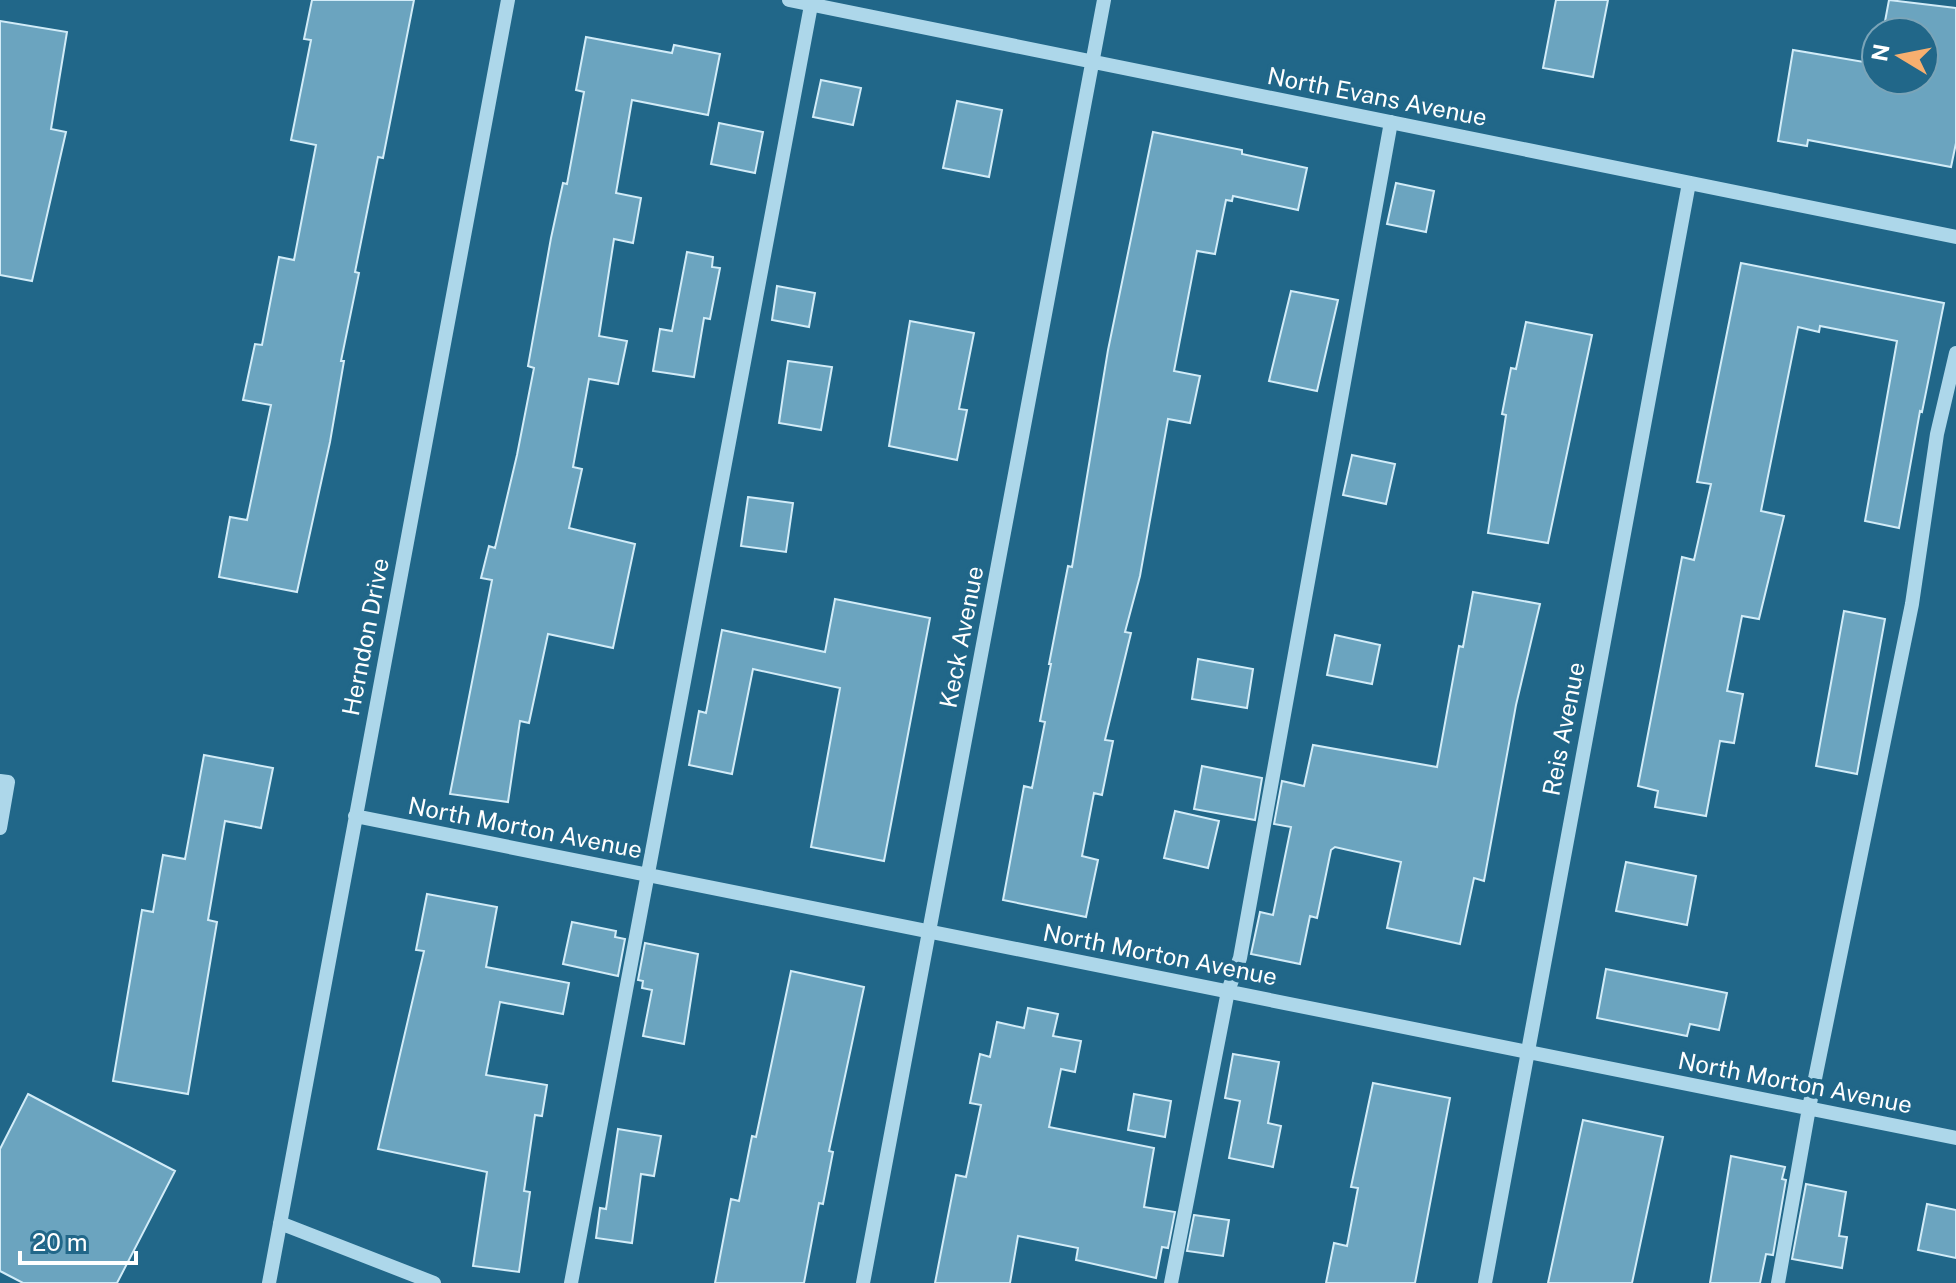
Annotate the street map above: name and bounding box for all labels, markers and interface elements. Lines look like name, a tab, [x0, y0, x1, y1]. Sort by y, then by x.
north arrow	[1860, 16, 1940, 96]
text: N	[1866, 42, 1895, 63]
street label: North Evans Avenue	[1265, 61, 1489, 131]
street label: Herndon Drive	[336, 556, 394, 718]
street label: Keck Avenue	[934, 564, 988, 710]
street label: Reis Avenue	[1536, 660, 1590, 798]
street label: North Morton Avenue	[406, 791, 645, 863]
street label: North Morton Avenue	[1041, 918, 1280, 990]
street label: North Morton Avenue	[1676, 1046, 1915, 1118]
scale bar	[20, 1215, 136, 1265]
text: 20 m	[32, 1228, 88, 1256]

